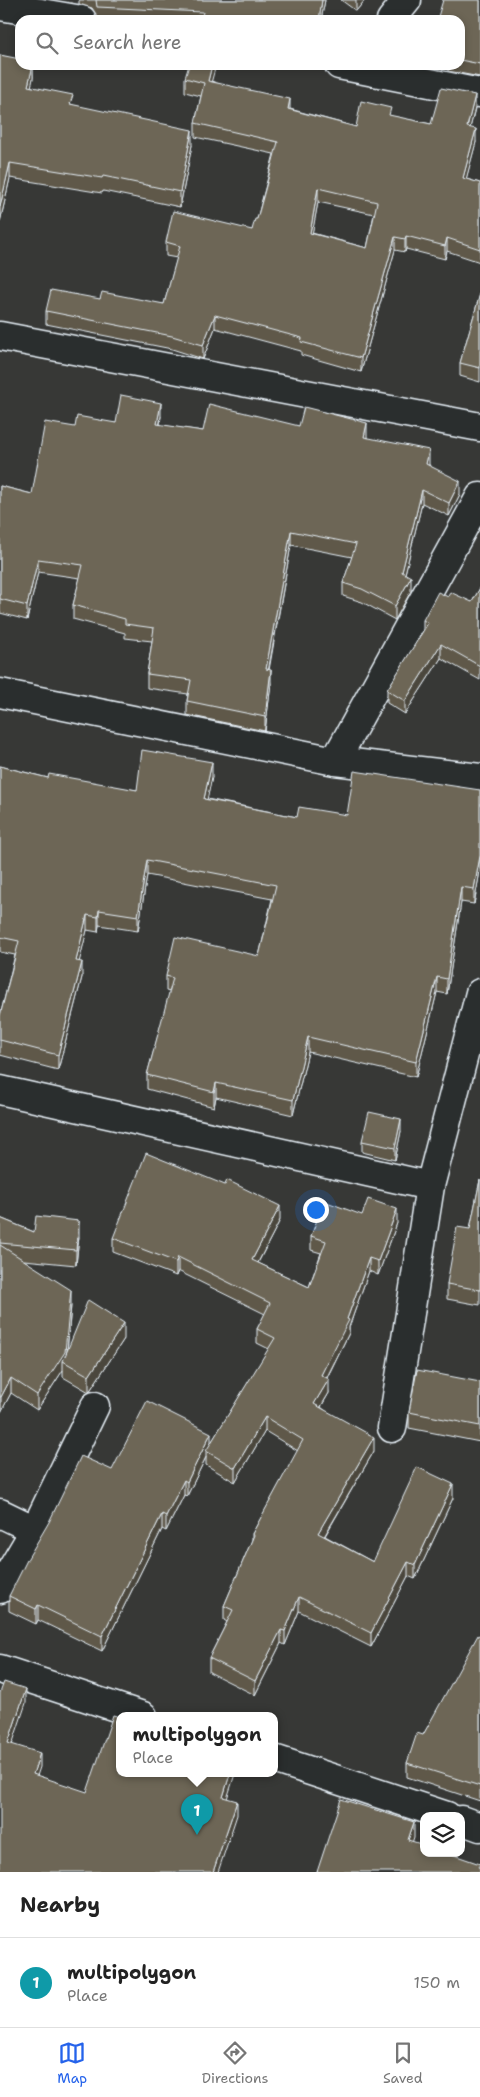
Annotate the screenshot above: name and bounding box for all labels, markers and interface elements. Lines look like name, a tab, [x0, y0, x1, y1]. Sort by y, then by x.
search box	[15, 15, 465, 70]
icon: search	[33, 29, 61, 57]
text: Search here	[73, 30, 182, 55]
your location	[303, 1197, 329, 1223]
popup	[116, 1712, 278, 1777]
text: multipolygon	[132, 1722, 262, 1747]
text: Place	[132, 1747, 173, 1768]
pin: 1	[181, 1794, 213, 1835]
map controls	[420, 1812, 465, 1857]
button: layers	[420, 1812, 465, 1857]
text: Nearby	[20, 1891, 100, 1919]
text: multipolygon	[67, 1960, 196, 1985]
text: 1	[32, 1972, 40, 1993]
text: 150 m	[413, 1972, 460, 1993]
text: Place	[67, 1985, 108, 2006]
tab: Map	[57, 2039, 87, 2087]
tab: Directions	[202, 2039, 269, 2087]
tab: Saved	[383, 2039, 423, 2087]

